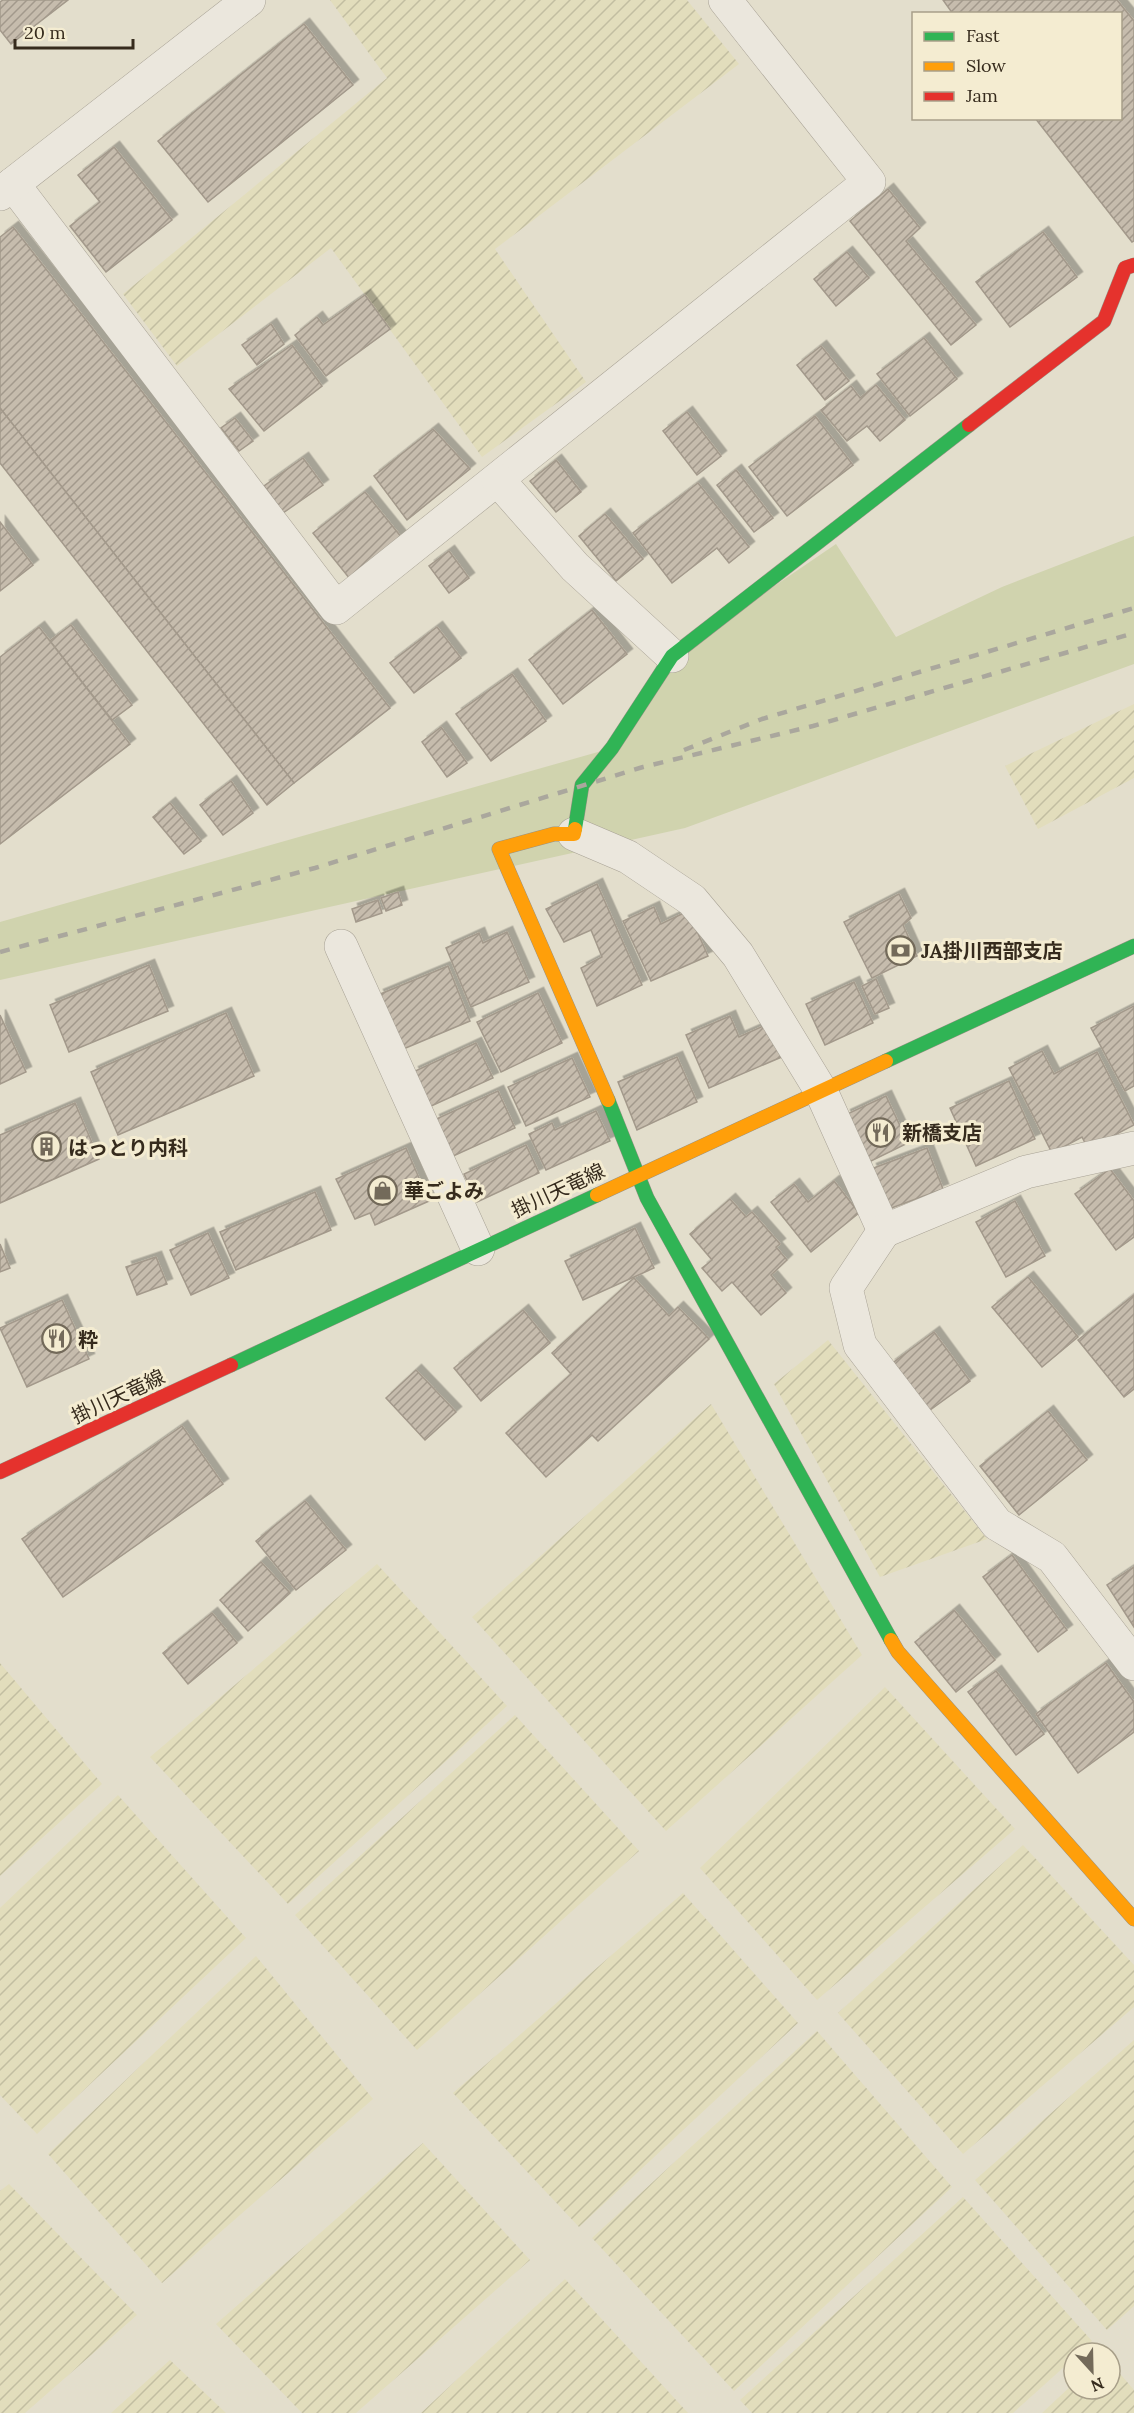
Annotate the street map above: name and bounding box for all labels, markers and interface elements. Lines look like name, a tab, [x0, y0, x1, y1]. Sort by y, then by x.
scale bar	[15, 12, 134, 50]
legend	[912, 12, 1122, 120]
text: 20 m	[24, 21, 66, 44]
text: Fast	[966, 24, 1000, 47]
text: Slow	[966, 54, 1006, 77]
text: Jam	[965, 84, 998, 107]
bank icon: JA掛川西部支店	[884, 934, 916, 966]
place label: JA掛川西部支店	[921, 938, 1063, 963]
restaurant icon: 新橋支店	[865, 1116, 897, 1148]
place label: 新橋支店	[902, 1120, 982, 1145]
building icon: はっとり内科	[31, 1131, 63, 1163]
place label: はっとり内科	[68, 1135, 188, 1160]
street label: 掛川天竜線	[507, 1158, 609, 1222]
shop icon: 華ごよみ	[367, 1174, 399, 1206]
place label: 華ごよみ	[404, 1178, 484, 1203]
restaurant icon: 粋	[41, 1323, 73, 1355]
place label: 粋	[78, 1327, 98, 1352]
street label: 掛川天竜線	[67, 1364, 169, 1428]
north arrow	[1062, 2341, 1122, 2401]
text: N	[1088, 2373, 1107, 2396]

